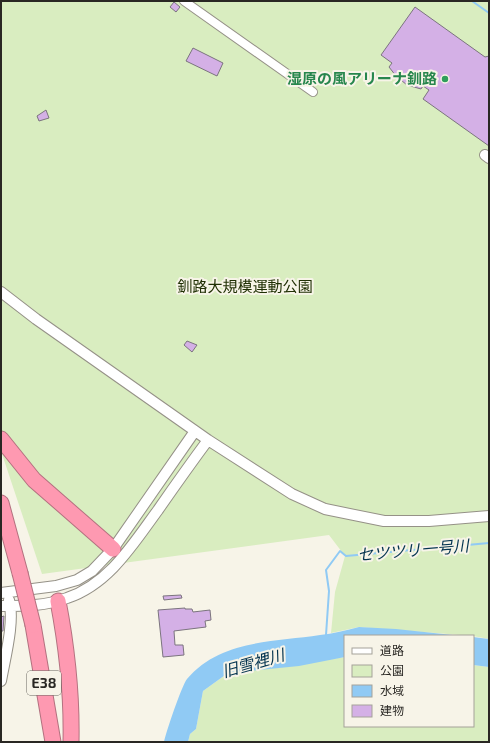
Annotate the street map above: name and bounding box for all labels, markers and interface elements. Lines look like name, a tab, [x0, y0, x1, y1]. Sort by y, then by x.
place label: 湿原の風アリーナ釧路	[287, 69, 437, 87]
marker: 湿原の風アリーナ釧路	[440, 74, 450, 84]
park label: 釧路大規模運動公園	[177, 277, 313, 295]
water label: セツツリ一号川	[356, 535, 472, 564]
legend	[344, 635, 474, 727]
text: 道路	[380, 643, 404, 657]
water label: 旧雪裡川	[219, 644, 288, 680]
text: 公園	[380, 663, 404, 677]
road number: E38	[27, 671, 61, 695]
text: 水域	[380, 683, 404, 697]
text: 建物	[380, 703, 404, 717]

